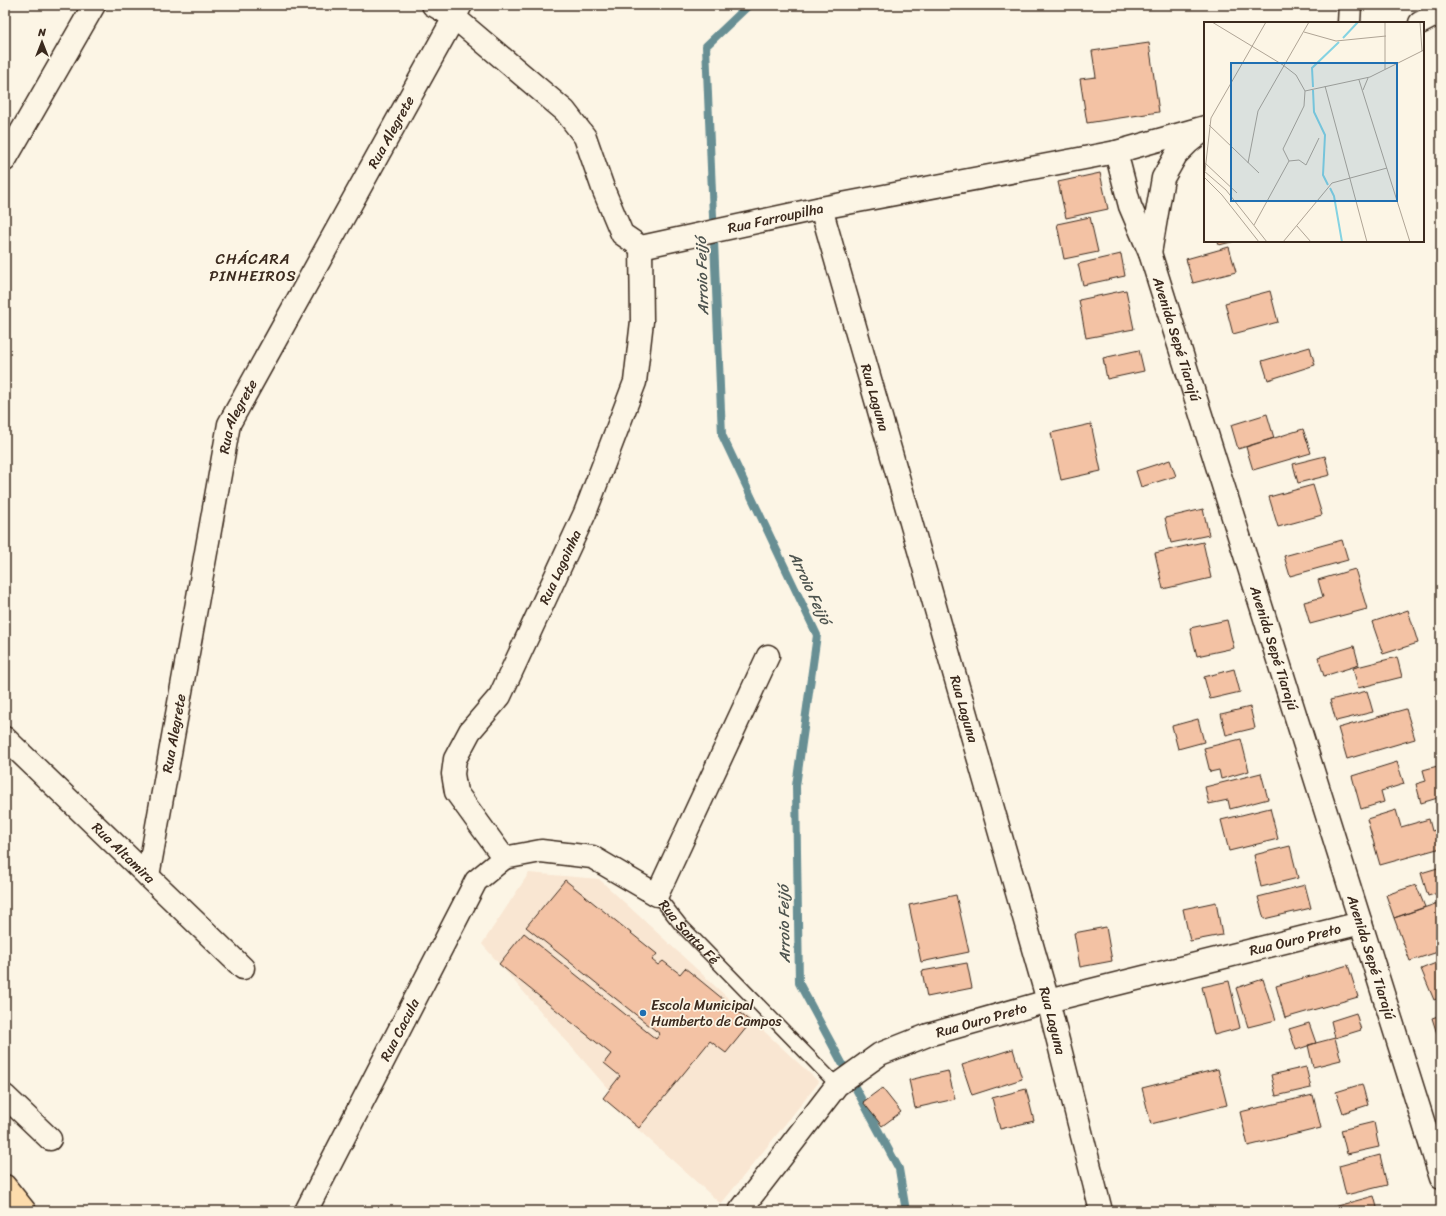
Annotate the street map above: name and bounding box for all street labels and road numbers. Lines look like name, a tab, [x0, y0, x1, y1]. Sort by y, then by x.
street label: Rua Alegrete	[361, 91, 421, 173]
street label: Rua Farroupilha	[726, 196, 826, 241]
street label: Avenida Sepé Tiarajú	[1145, 273, 1208, 405]
street label: Rua Laguna	[853, 361, 897, 435]
street label: Rua Alegrete	[212, 375, 264, 456]
street label: Rua Lagoinha	[532, 526, 589, 609]
street label: Avenida Sepé Tiarajú	[1242, 582, 1305, 714]
street label: Rua Laguna	[942, 672, 986, 747]
street label: Rua Alegrete	[155, 692, 193, 775]
street label: Rua Altamira	[86, 816, 162, 891]
street label: Avenida Sepé Tiarajú	[1339, 891, 1403, 1023]
street label: Rua Santa Fé	[652, 894, 725, 971]
street label: Rua Ouro Preto	[1247, 916, 1344, 963]
street label: Rua Laguna	[1032, 984, 1073, 1058]
street label: Rua Cacula	[373, 993, 427, 1066]
street label: Rua Ouro Preto	[933, 996, 1030, 1045]

